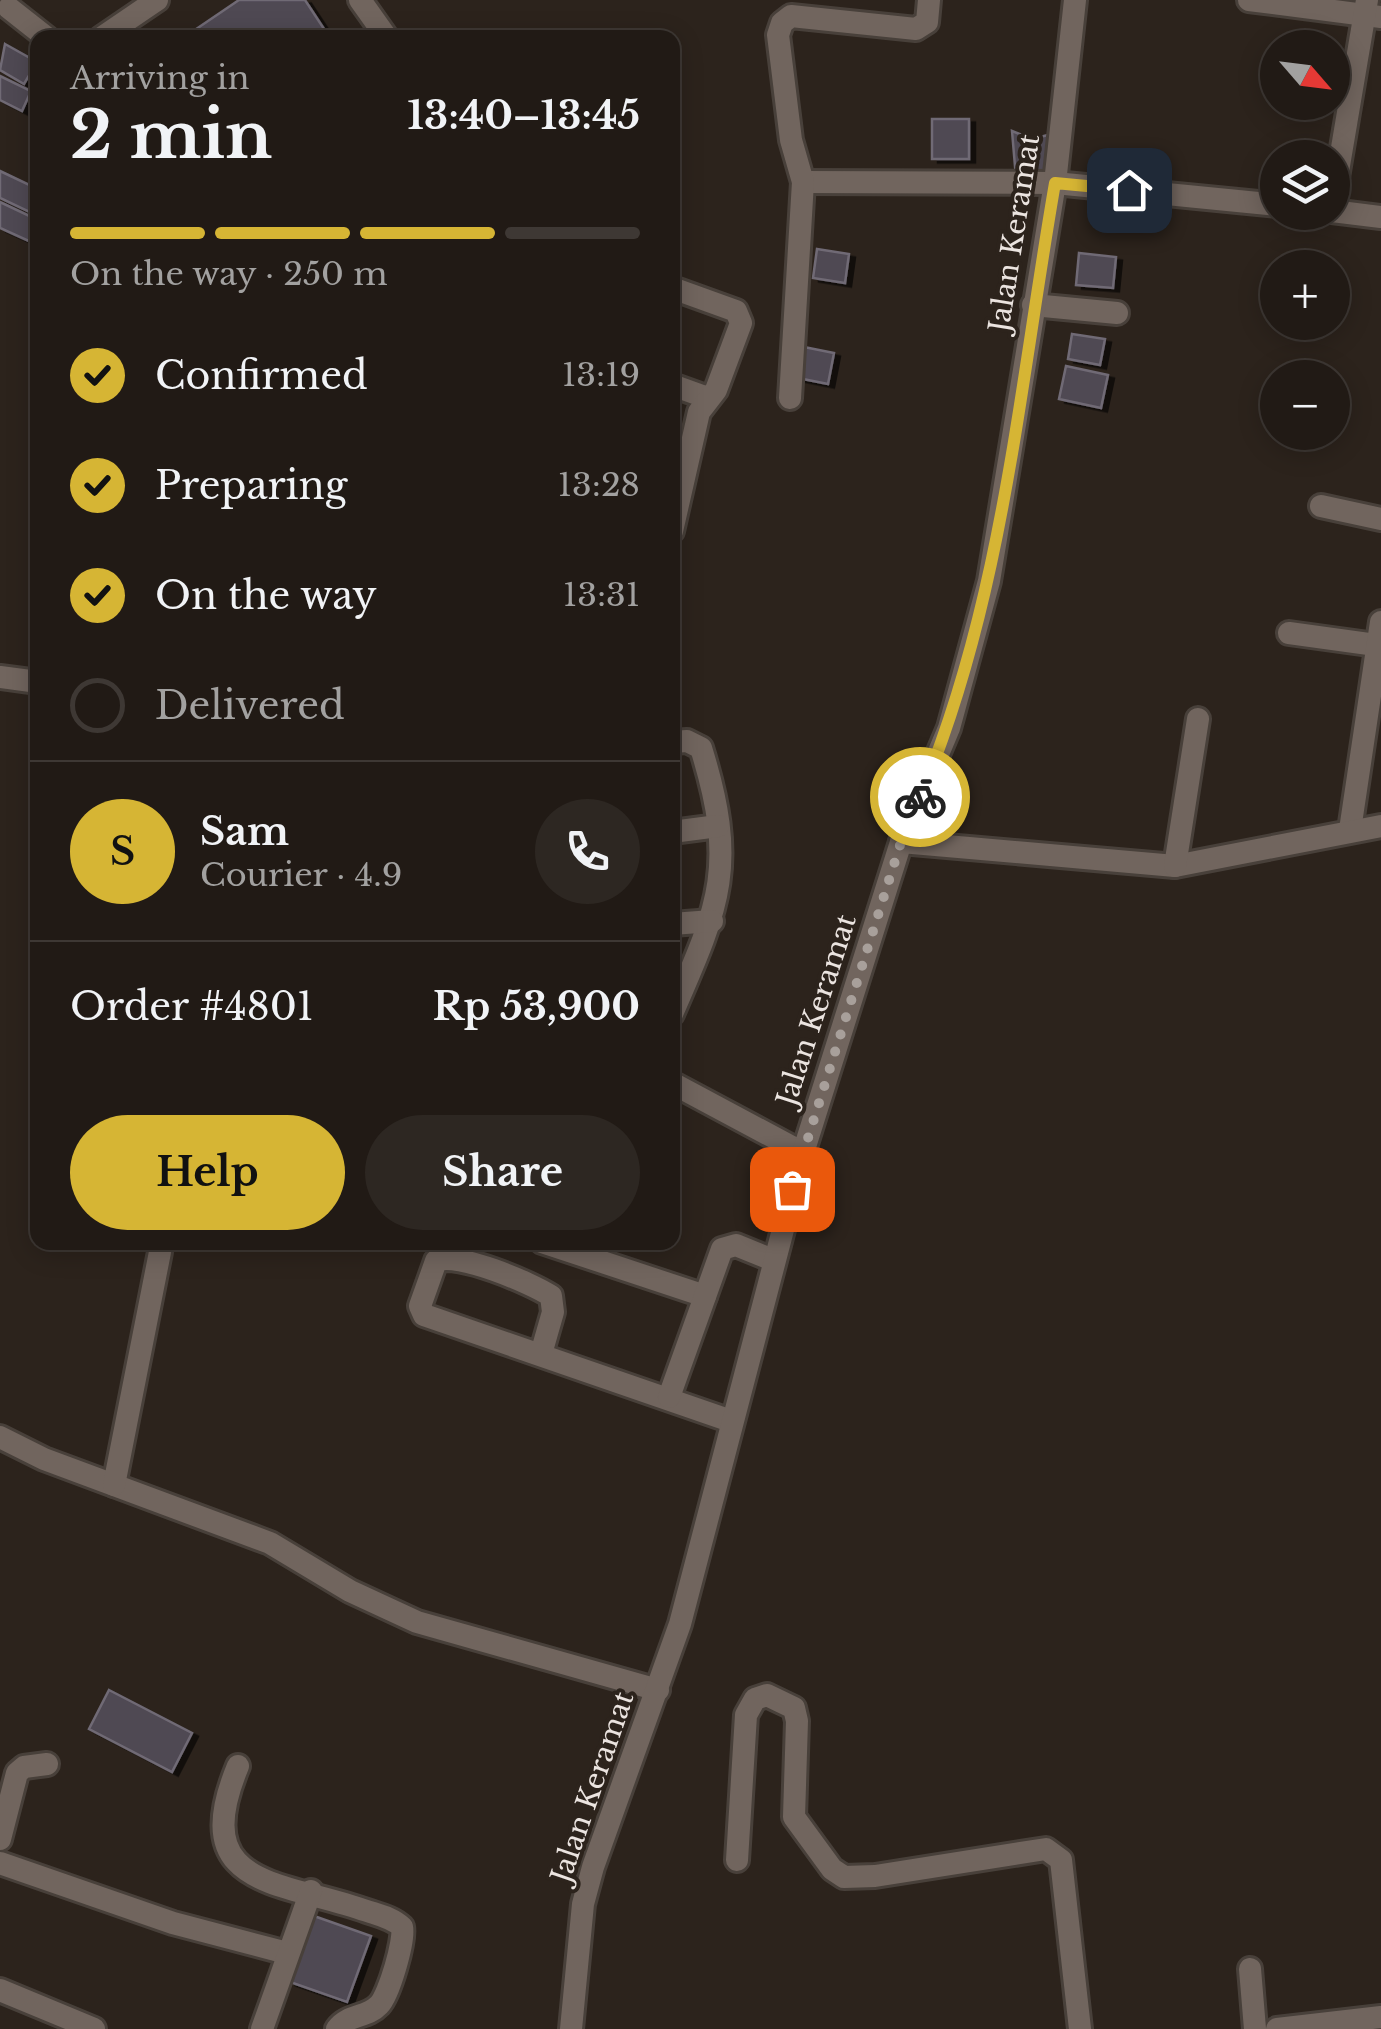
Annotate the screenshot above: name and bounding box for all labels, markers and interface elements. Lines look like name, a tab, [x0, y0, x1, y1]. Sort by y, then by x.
north arrow	[1260, 30, 1350, 120]
map controls	[1260, 30, 1350, 450]
text: Arriving in	[70, 58, 249, 98]
text: 13:40–13:45	[407, 92, 640, 139]
text: 2 min	[70, 95, 272, 176]
street label: Jalan Keramat	[981, 131, 1047, 338]
button: layers	[1260, 140, 1350, 230]
pin	[1087, 148, 1172, 233]
icon: home	[1102, 163, 1157, 218]
button: +	[1260, 250, 1350, 340]
text: On the way · 250 m	[70, 254, 387, 294]
icon: check	[70, 348, 125, 403]
text: Confirmed	[155, 352, 368, 399]
text: 13:19	[562, 355, 640, 395]
button: −	[1260, 360, 1350, 450]
icon: check	[70, 458, 125, 513]
text: Preparing	[155, 462, 347, 509]
text: 13:28	[558, 465, 640, 505]
icon: check	[70, 568, 125, 623]
text: On the way	[155, 572, 377, 619]
text: 13:31	[563, 575, 640, 615]
text: Delivered	[155, 682, 345, 729]
courier	[870, 747, 970, 847]
icon: bike	[893, 770, 948, 825]
button: phone	[535, 799, 640, 904]
text: Sam	[200, 808, 289, 855]
text: S	[110, 828, 135, 875]
text: Courier · 4.9	[200, 855, 402, 895]
street label: Jalan Keramat	[768, 909, 864, 1114]
text: Order #4801	[70, 983, 314, 1030]
text: Rp 53,900	[433, 983, 640, 1030]
button: Help	[70, 1115, 345, 1230]
button: Share	[365, 1115, 640, 1230]
pin	[750, 1147, 835, 1232]
icon: bag	[765, 1162, 820, 1217]
street label: Jalan Keramat	[542, 1687, 642, 1891]

